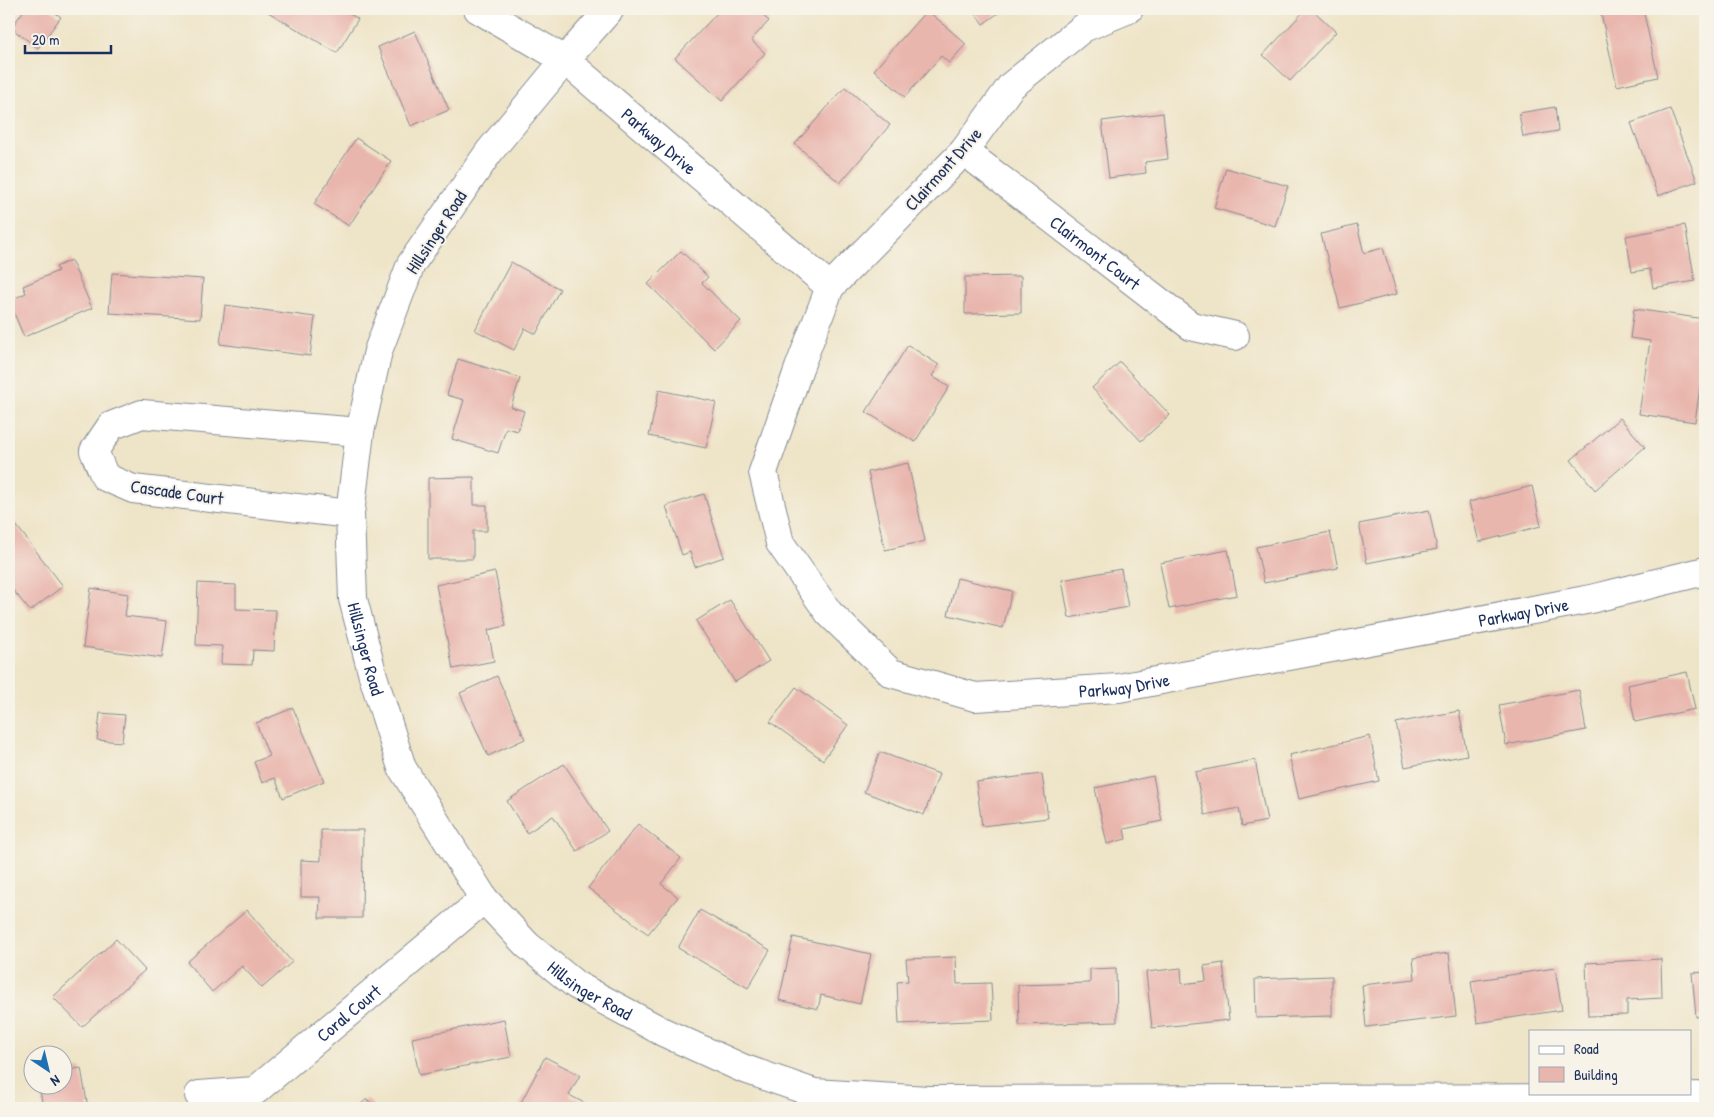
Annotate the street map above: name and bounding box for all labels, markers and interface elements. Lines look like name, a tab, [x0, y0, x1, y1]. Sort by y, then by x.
scale bar	[25, 22, 111, 54]
text: 20 m	[32, 29, 59, 50]
street label: Parkway Drive	[617, 102, 702, 180]
street label: Clairmont Drive	[899, 122, 987, 216]
street label: Hillsinger Road	[400, 185, 472, 279]
street label: Clairmont Court	[1045, 209, 1147, 296]
street label: Cascade Court	[129, 473, 226, 511]
street label: Parkway Drive	[1476, 591, 1571, 632]
street label: Hillsinger Road	[342, 600, 391, 698]
street label: Parkway Drive	[1078, 666, 1172, 703]
street label: Hillsinger Road	[543, 955, 637, 1026]
street label: Coral Court	[311, 978, 387, 1047]
legend	[1529, 1030, 1692, 1094]
text: Road	[1574, 1038, 1599, 1059]
north arrow	[22, 1044, 72, 1094]
text: Building	[1574, 1064, 1618, 1085]
text: N	[47, 1071, 64, 1091]

